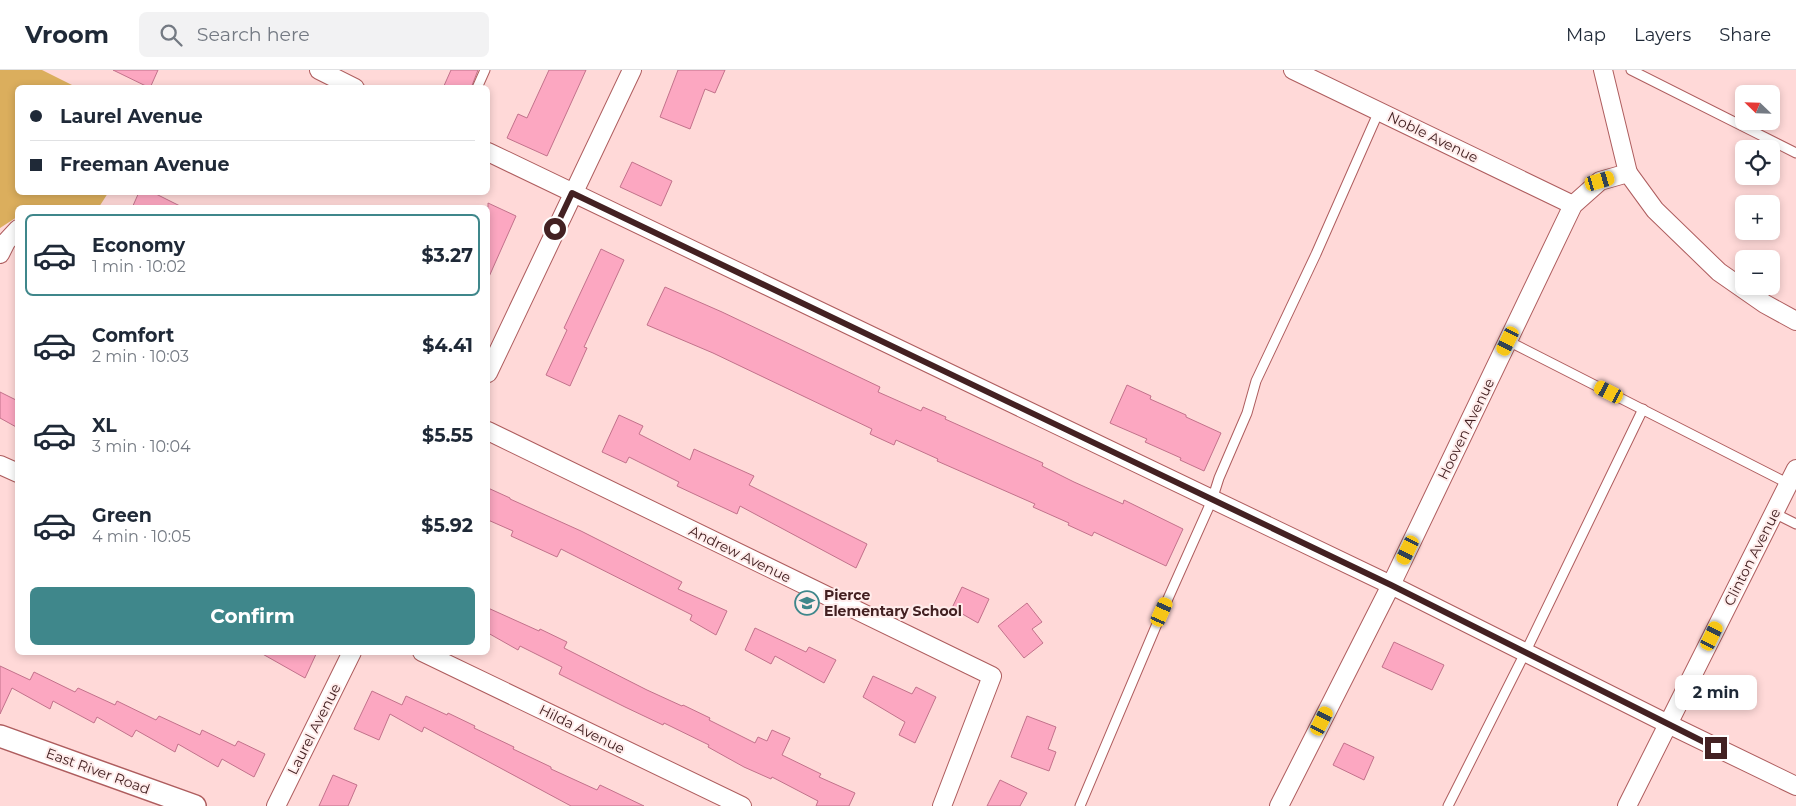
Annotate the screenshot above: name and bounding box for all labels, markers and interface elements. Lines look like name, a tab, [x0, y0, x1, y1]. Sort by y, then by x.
search box	[139, 12, 489, 57]
text: Vroom	[25, 20, 109, 49]
icon: search	[157, 21, 185, 49]
text: Search here	[197, 23, 310, 46]
text: Map	[1566, 24, 1606, 46]
text: Layers	[1634, 24, 1691, 46]
text: Share	[1719, 24, 1771, 46]
north arrow	[1735, 85, 1780, 130]
map controls	[1735, 85, 1780, 295]
text: Laurel Avenue	[60, 105, 203, 128]
street label: Noble Avenue	[1385, 107, 1481, 167]
button: locate	[1735, 140, 1780, 185]
text: Freeman Avenue	[60, 153, 229, 176]
car	[1583, 170, 1616, 192]
button: +	[1735, 195, 1780, 240]
route start	[544, 218, 566, 240]
icon: car	[32, 233, 77, 278]
text: Economy	[92, 234, 185, 257]
text: $3.27	[422, 244, 473, 267]
button: −	[1735, 250, 1780, 295]
text: 1 min · 10:02	[92, 257, 186, 276]
icon: car	[32, 323, 77, 368]
text: Comfort	[92, 324, 174, 347]
car	[1494, 324, 1521, 358]
text: $4.41	[422, 334, 473, 357]
text: 2 min · 10:03	[92, 347, 189, 366]
street label: Hooven Avenue	[1434, 375, 1498, 483]
car	[1592, 379, 1625, 405]
icon: car	[32, 413, 77, 458]
text: XL	[92, 414, 117, 437]
text: $5.55	[422, 424, 473, 447]
text: 3 min · 10:04	[92, 437, 191, 456]
icon: car	[32, 503, 77, 548]
text: Green	[92, 504, 152, 527]
street label: Clinton Avenue	[1720, 505, 1784, 609]
text: $5.92	[421, 514, 473, 537]
street label: Andrew Avenue	[686, 521, 794, 587]
text: 4 min · 10:05	[92, 527, 191, 546]
car	[1394, 533, 1421, 567]
place label: Pierce Elementary School	[824, 586, 962, 620]
button: Confirm	[30, 587, 475, 645]
school or university icon: Pierce Elementary School	[794, 590, 820, 616]
car	[1149, 595, 1174, 629]
car	[1698, 619, 1725, 653]
callout: 2 min	[1675, 676, 1757, 710]
street label: Laurel Avenue	[283, 680, 345, 778]
text: 2 min	[1693, 683, 1739, 702]
street label: Hilda Avenue	[536, 700, 628, 758]
car	[1308, 704, 1335, 738]
route end	[1705, 737, 1727, 759]
street label: East River Road	[44, 744, 152, 798]

